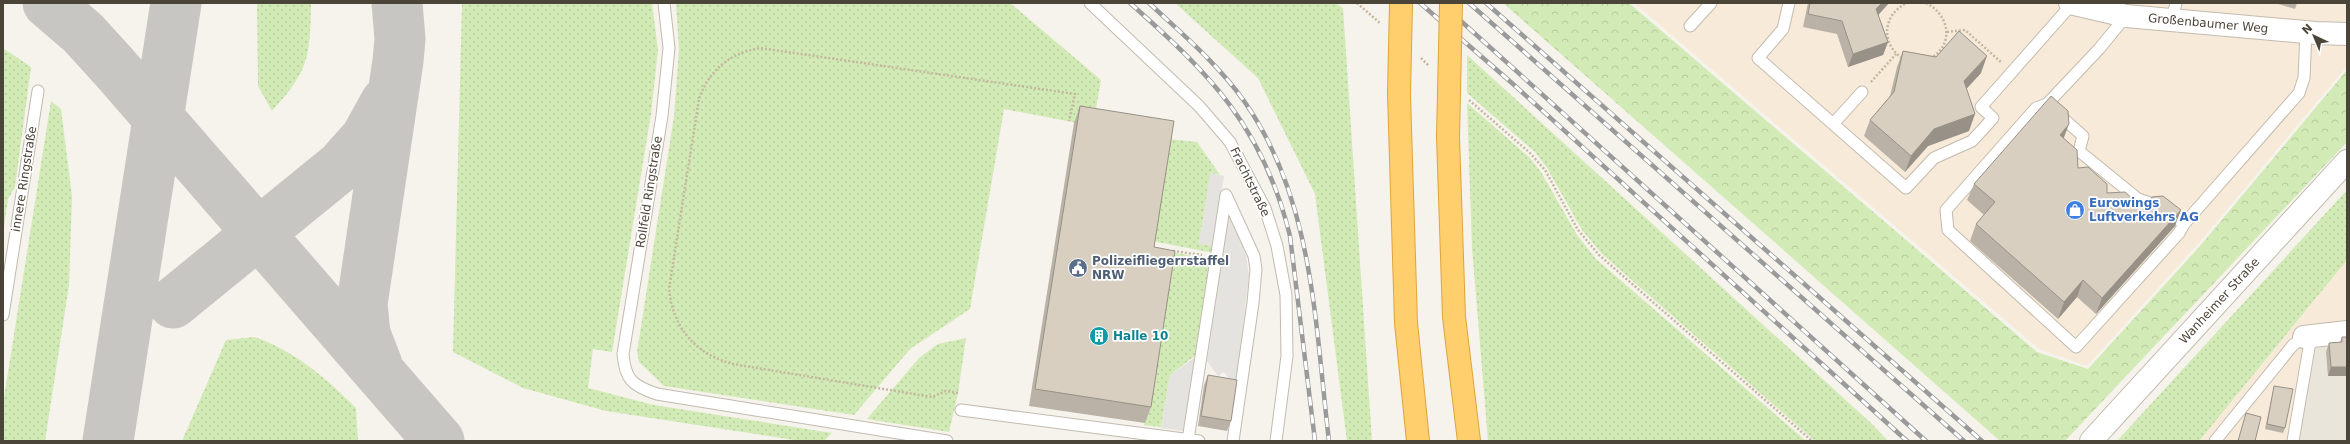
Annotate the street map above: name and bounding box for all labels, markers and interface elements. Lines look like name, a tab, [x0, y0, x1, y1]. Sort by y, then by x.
street label: Großenbaumer Weg	[2148, 11, 2269, 36]
north arrow	[2294, 16, 2334, 56]
text: N	[2300, 21, 2315, 37]
street label: innere Ringstraße	[9, 125, 39, 233]
street label: Rollfeld Ringstraße	[633, 135, 665, 249]
street label: Frachtstraße	[1227, 145, 1273, 219]
place label: Eurowings Luftverkehrs AG	[2089, 196, 2199, 224]
shop icon: Eurowings Luftverkehrs AG	[2064, 199, 2086, 221]
place label: Polizeifliegerrstaffel NRW	[1092, 254, 1229, 282]
street label: Wanheimer Straße	[2176, 255, 2262, 347]
public building icon: Polizeifliegerrstaffel NRW	[1067, 257, 1089, 279]
building icon: Halle 10	[1088, 325, 1110, 347]
place label: Halle 10	[1113, 329, 1168, 343]

